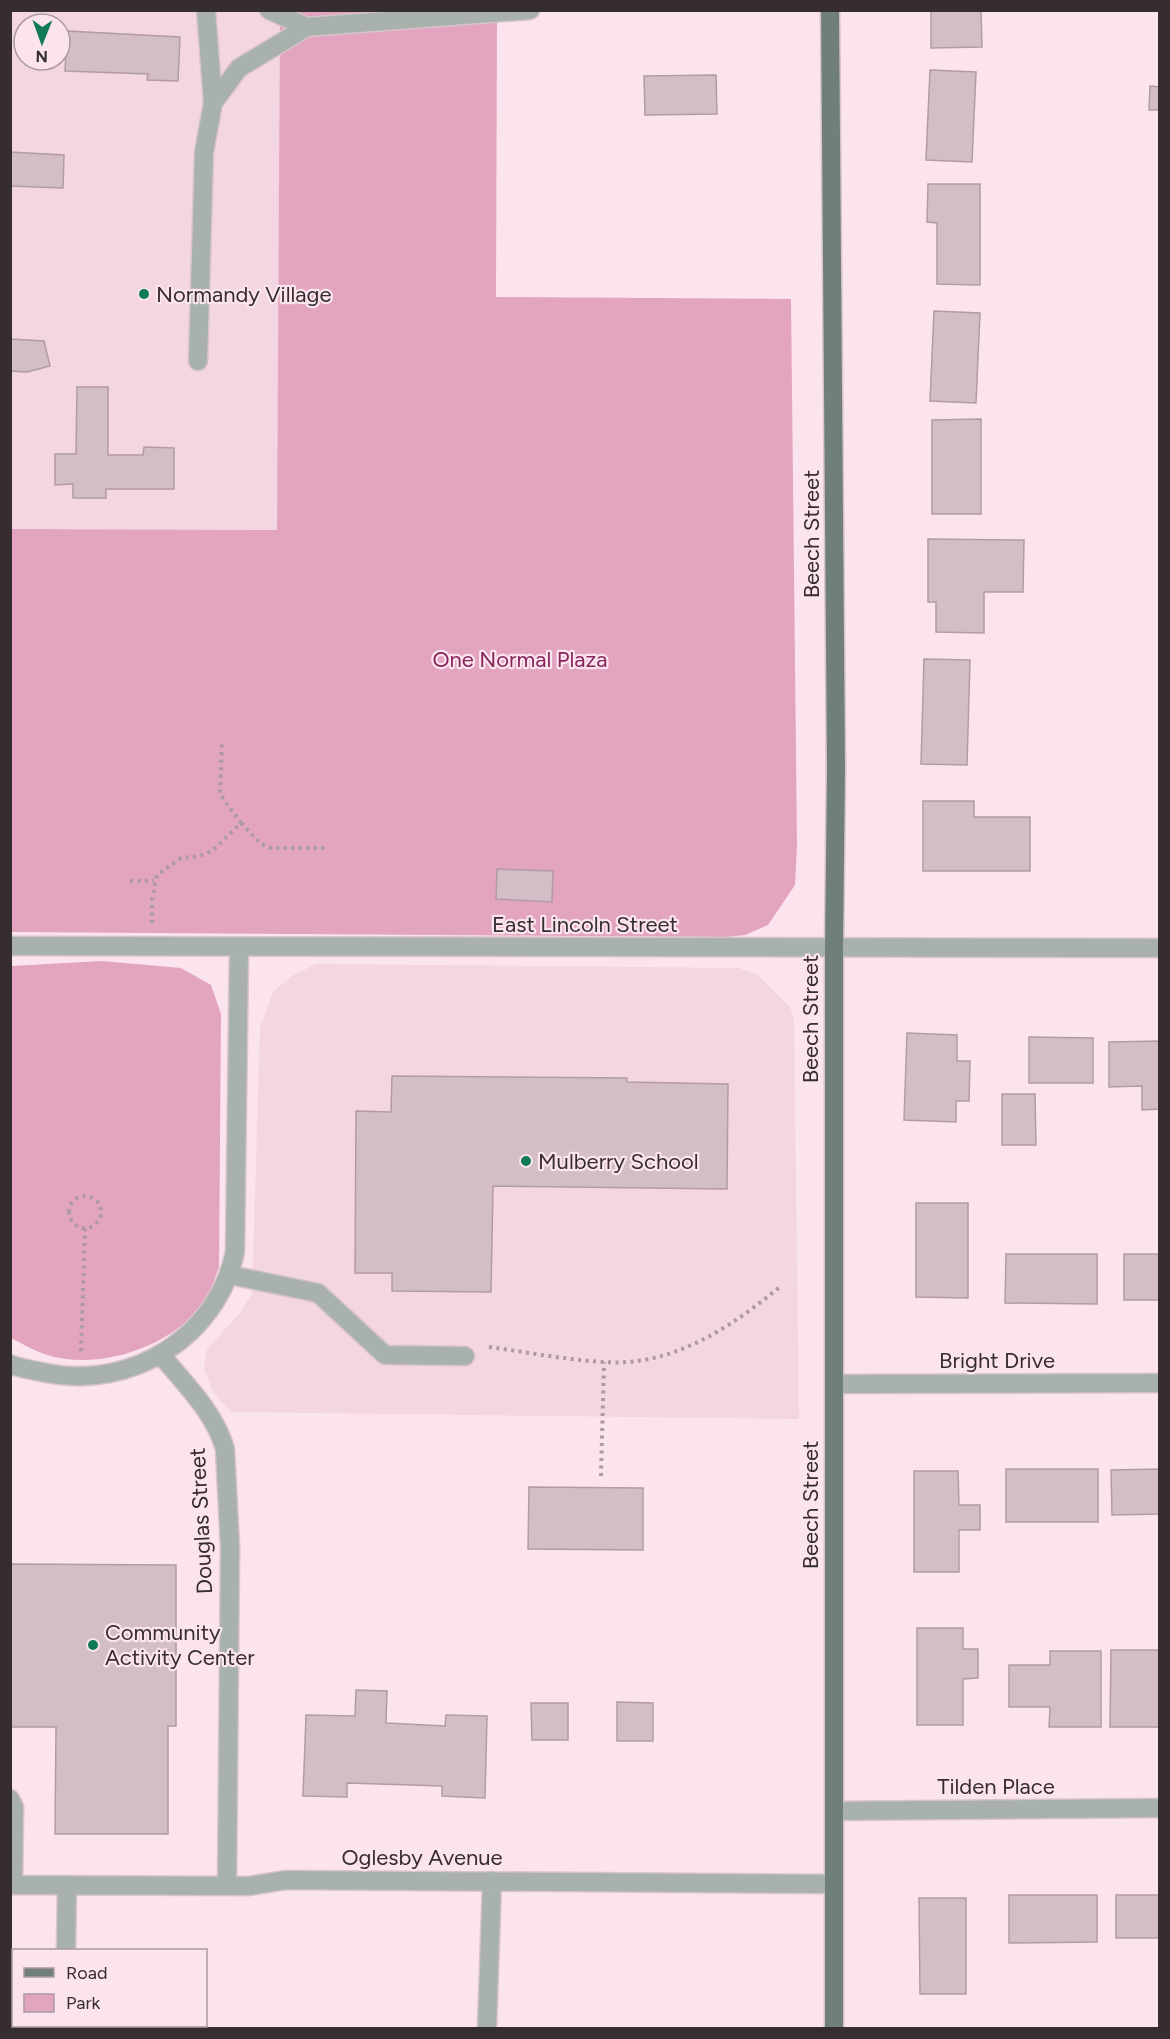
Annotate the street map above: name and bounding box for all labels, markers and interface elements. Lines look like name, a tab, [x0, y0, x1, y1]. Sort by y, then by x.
north arrow	[12, 12, 72, 72]
text: N	[35, 47, 48, 66]
place label: Normandy Village	[156, 281, 332, 308]
marker: Normandy Village	[137, 287, 151, 301]
street label: Beech Street	[798, 470, 825, 598]
park label: One Normal Plaza	[432, 646, 608, 673]
street label: East Lincoln Street	[492, 911, 678, 938]
street label: Beech Street	[797, 955, 824, 1083]
place label: Mulberry School	[538, 1148, 699, 1175]
marker: Mulberry School	[519, 1154, 533, 1168]
street label: Bright Drive	[939, 1347, 1055, 1374]
street label: Beech Street	[797, 1441, 824, 1569]
street label: Douglas Street	[184, 1447, 218, 1595]
place label: Community Activity Center	[105, 1619, 255, 1671]
marker: Community Activity Center	[86, 1638, 100, 1652]
street label: Tilden Place	[937, 1773, 1055, 1800]
street label: Oglesby Avenue	[341, 1844, 503, 1871]
legend	[12, 1949, 207, 2027]
text: Road	[66, 1962, 107, 1984]
text: Park	[66, 1992, 101, 2014]

